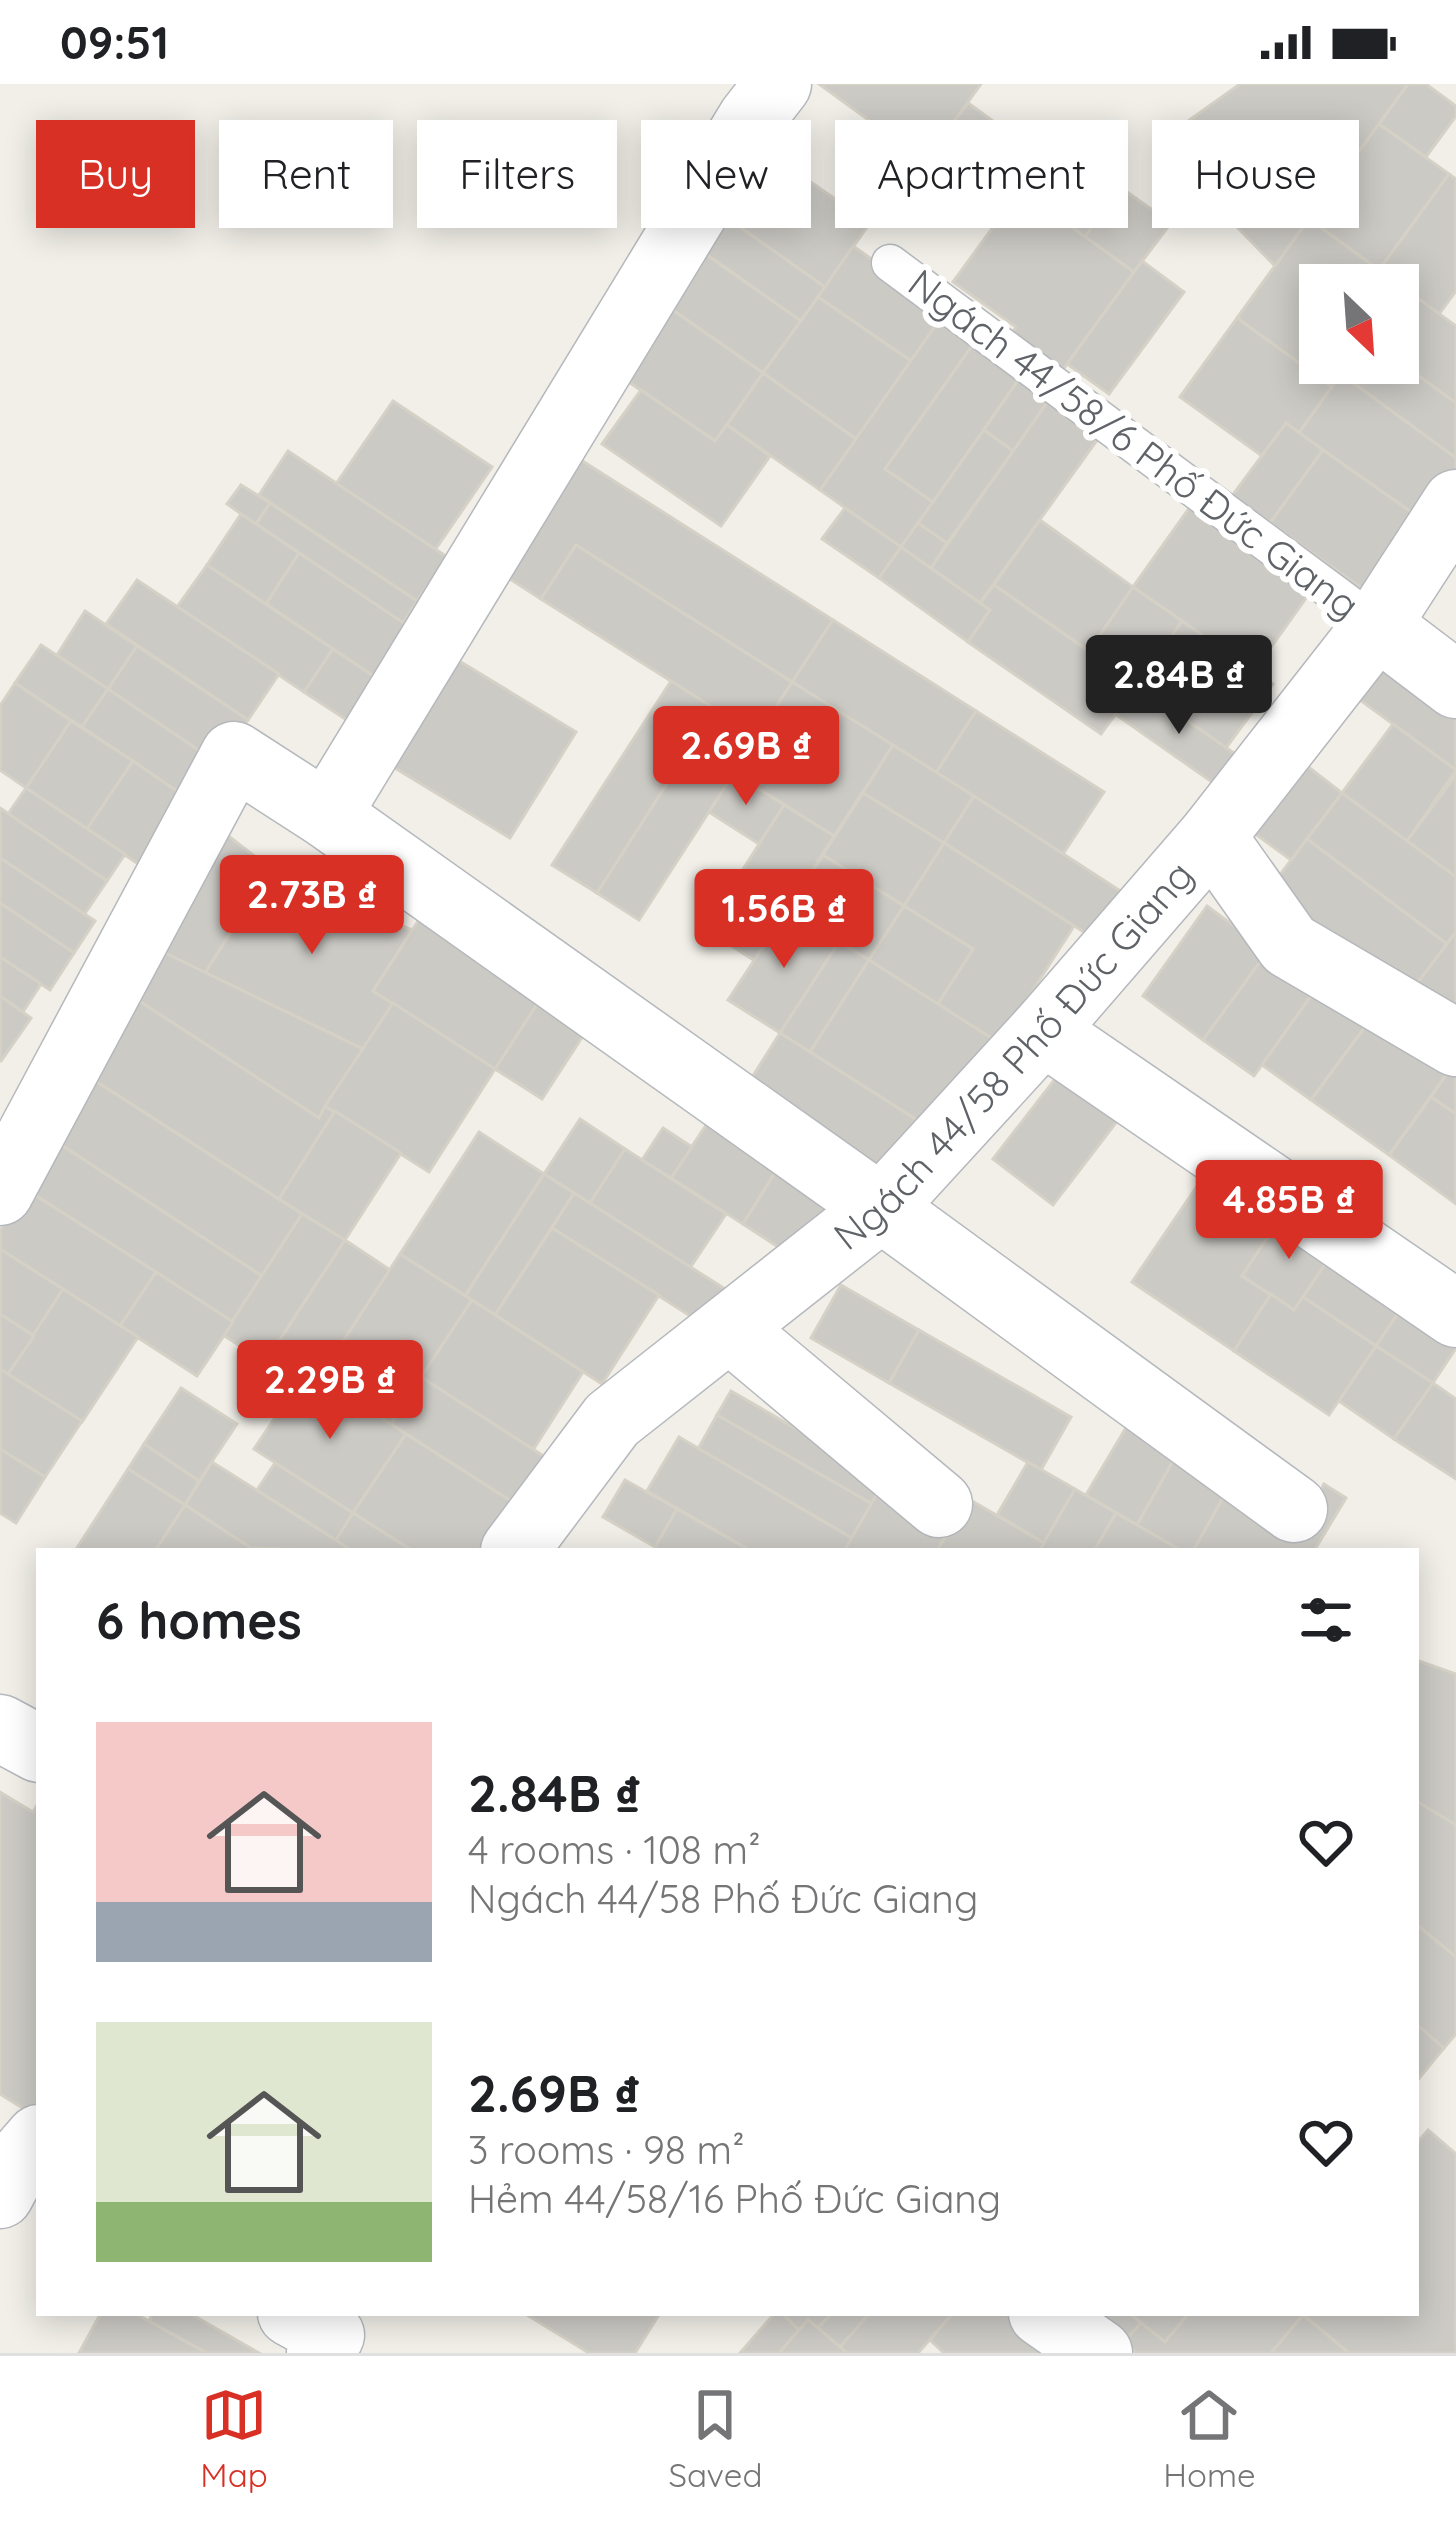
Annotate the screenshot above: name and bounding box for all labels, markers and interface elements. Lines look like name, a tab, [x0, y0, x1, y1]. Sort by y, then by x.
text: 09:51	[60, 14, 169, 70]
chip: Buy	[36, 120, 195, 228]
chip: Rent	[219, 120, 393, 228]
chip: Filters	[417, 120, 617, 228]
chip: New	[641, 120, 811, 228]
chip: Apartment	[835, 120, 1128, 228]
chip: House	[1152, 120, 1359, 228]
street label: Ngách 44/58/6 Phố Đức Giang	[899, 258, 1369, 629]
north arrow	[1299, 264, 1419, 384]
map controls	[1299, 264, 1419, 384]
pin: 2.84B ₫	[1068, 635, 1290, 737]
text: 2.84B ₫	[1113, 649, 1245, 698]
pin: 2.69B ₫	[635, 706, 857, 808]
text: 2.69B ₫	[680, 720, 812, 769]
street label: Ngách 44/58 Phố Đức Giang	[824, 851, 1203, 1260]
pin: 2.73B ₫	[201, 855, 423, 957]
text: 2.73B ₫	[247, 869, 377, 918]
pin: 1.56B ₫	[673, 869, 895, 971]
text: 1.56B ₫	[722, 883, 847, 932]
pin: 4.85B ₫	[1178, 1160, 1400, 1262]
text: 4.85B ₫	[1223, 1174, 1355, 1223]
pin: 2.29B ₫	[219, 1340, 441, 1442]
text: 2.29B ₫	[264, 1354, 396, 1403]
icon: filters	[1293, 1587, 1359, 1653]
text: 6 homes	[96, 1588, 302, 1652]
text: 2.84B ₫	[468, 1761, 641, 1825]
icon: home	[192, 1770, 336, 1914]
icon: heart	[1293, 1809, 1359, 1875]
text: 4 rooms · 108 m²	[468, 1825, 761, 1874]
text: Ngách 44/58 Phố Đức Giang	[468, 1874, 978, 1923]
text: 2.69B ₫	[468, 2061, 640, 2125]
icon: home	[192, 2070, 336, 2214]
icon: heart	[1293, 2109, 1359, 2175]
text: 3 rooms · 98 m²	[468, 2125, 745, 2174]
text: Hẻm 44/58/16 Phố Đức Giang	[468, 2174, 1001, 2223]
tab: Map	[200, 2382, 268, 2495]
tab: Saved	[668, 2382, 762, 2495]
tab: Home	[1163, 2382, 1256, 2495]

